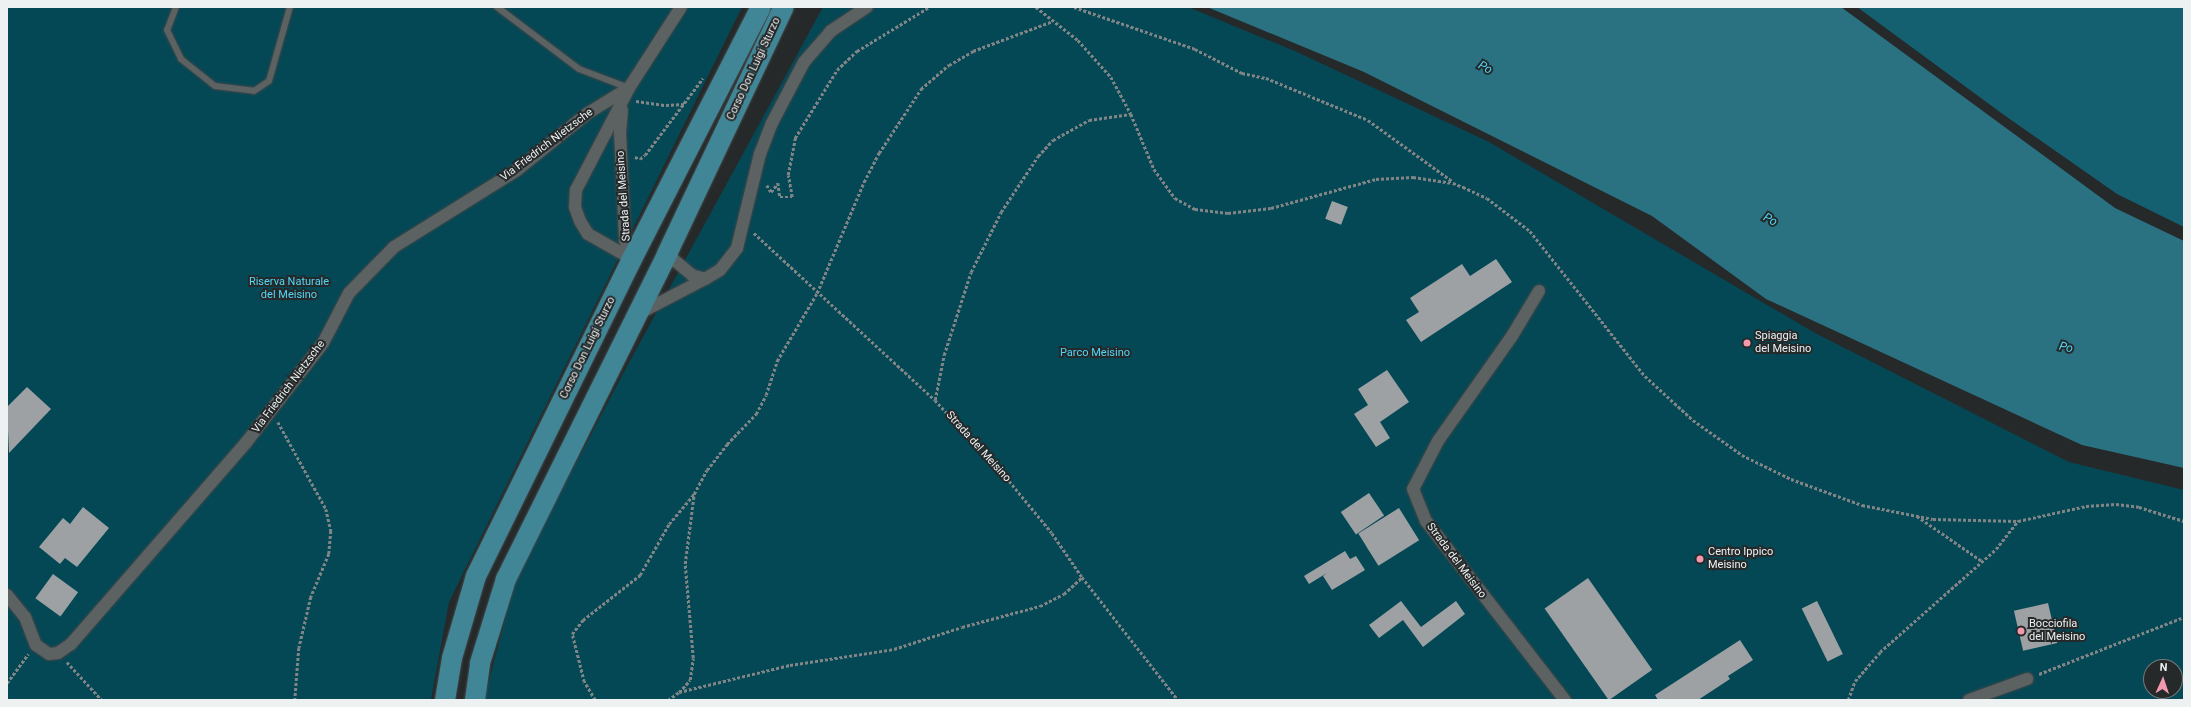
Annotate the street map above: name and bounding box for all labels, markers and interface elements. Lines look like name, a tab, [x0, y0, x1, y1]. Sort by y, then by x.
street label: Corso Don Luigi Sturzo	[724, 16, 784, 122]
water label: Po	[1475, 58, 1495, 78]
street label: Via Friedrich Nietzsche	[498, 106, 596, 184]
street label: Strada del Meisino	[614, 150, 634, 242]
water label: Po	[1760, 210, 1780, 230]
park label: Riserva Naturale del Meisino	[249, 276, 329, 302]
street label: Corso Don Luigi Sturzo	[558, 295, 618, 401]
place label: Spiaggia del Meisino	[1755, 330, 1811, 356]
street label: Via Friedrich Nietzsche	[250, 338, 328, 436]
marker: Spiaggia del Meisino	[1742, 338, 1752, 348]
water label: Po	[2058, 339, 2074, 357]
park label: Parco Meisino	[1060, 346, 1130, 360]
street label: Strada del Meisino	[943, 409, 1013, 485]
street label: Strada del Meisino	[1423, 521, 1489, 601]
place label: Centro Ippico Meisino	[1708, 546, 1773, 572]
marker: Centro Ippico Meisino	[1695, 554, 1705, 564]
place label: Bocciofila del Meisino	[2029, 618, 2085, 644]
marker: Bocciofila del Meisino	[2016, 626, 2026, 636]
north arrow	[2143, 659, 2183, 699]
text: N	[2159, 661, 2168, 674]

